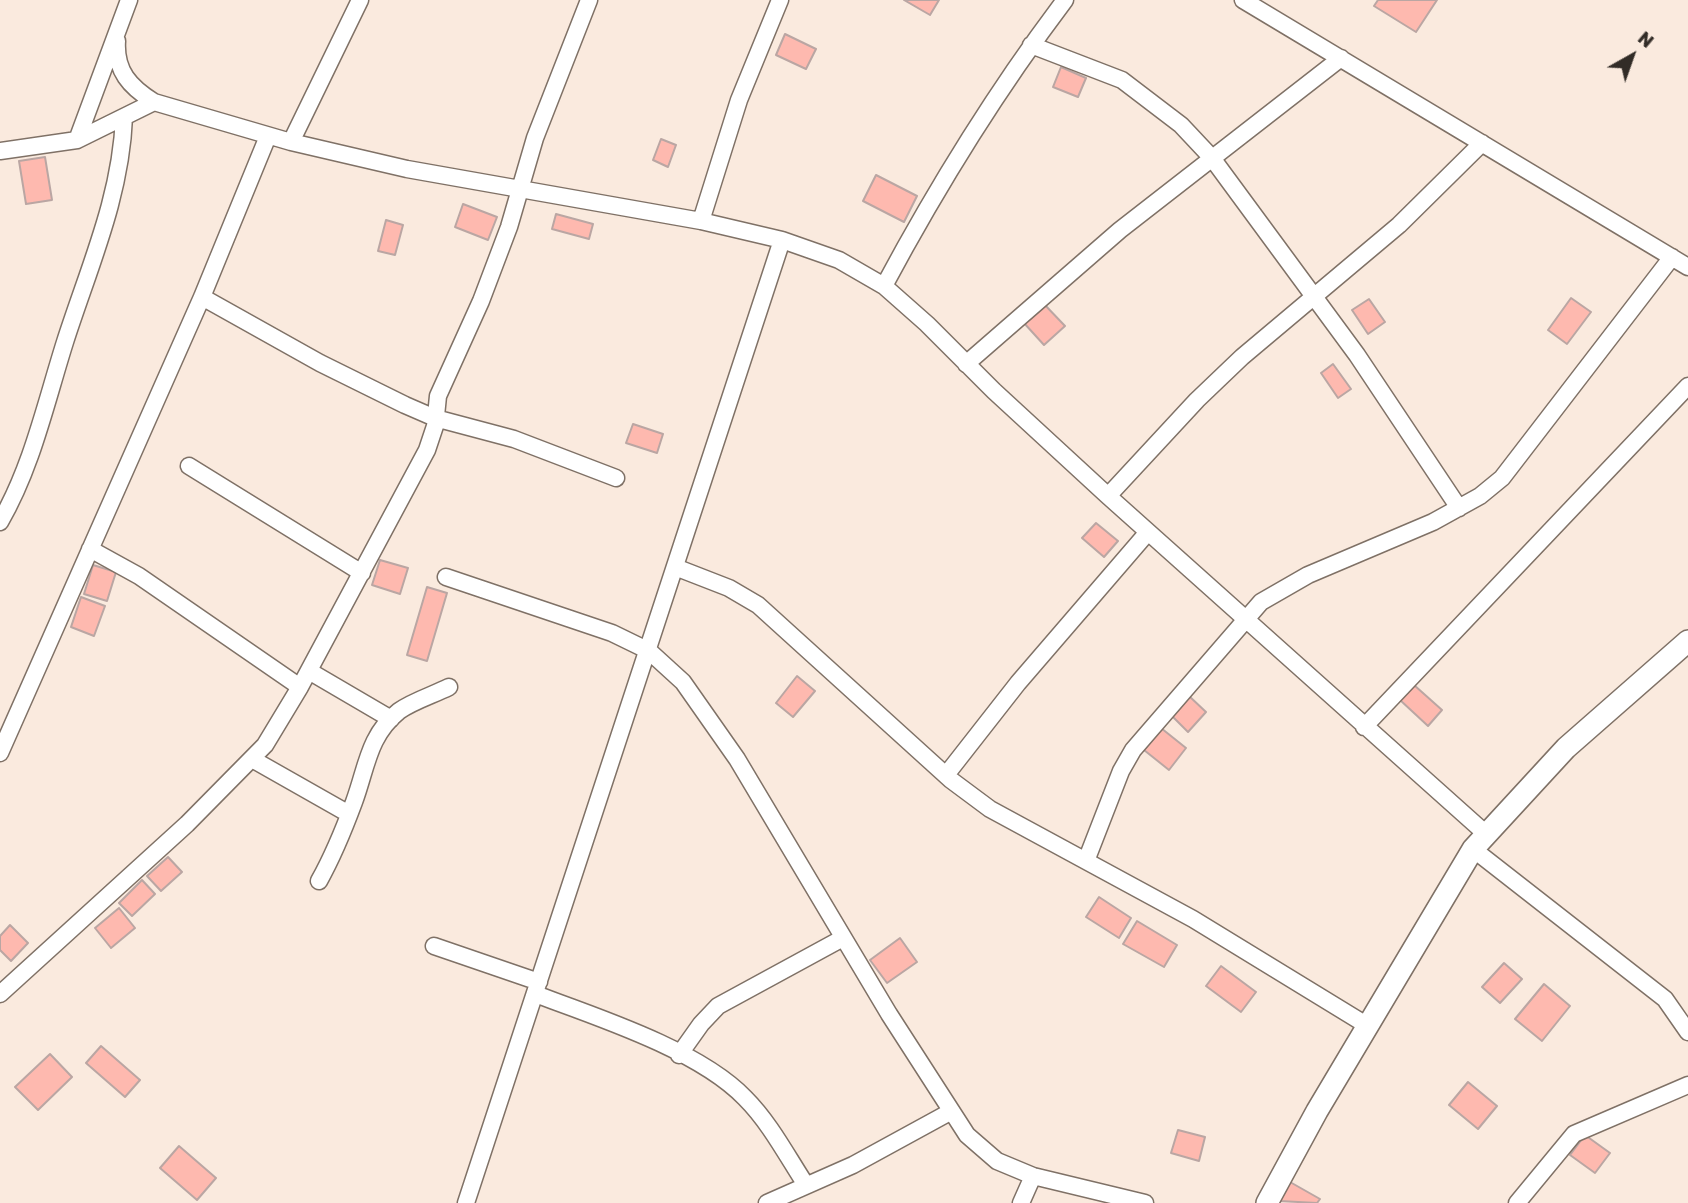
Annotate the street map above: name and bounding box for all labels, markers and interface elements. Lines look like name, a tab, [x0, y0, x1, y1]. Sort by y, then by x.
north arrow	[1597, 21, 1667, 91]
text: N	[1633, 26, 1658, 53]

